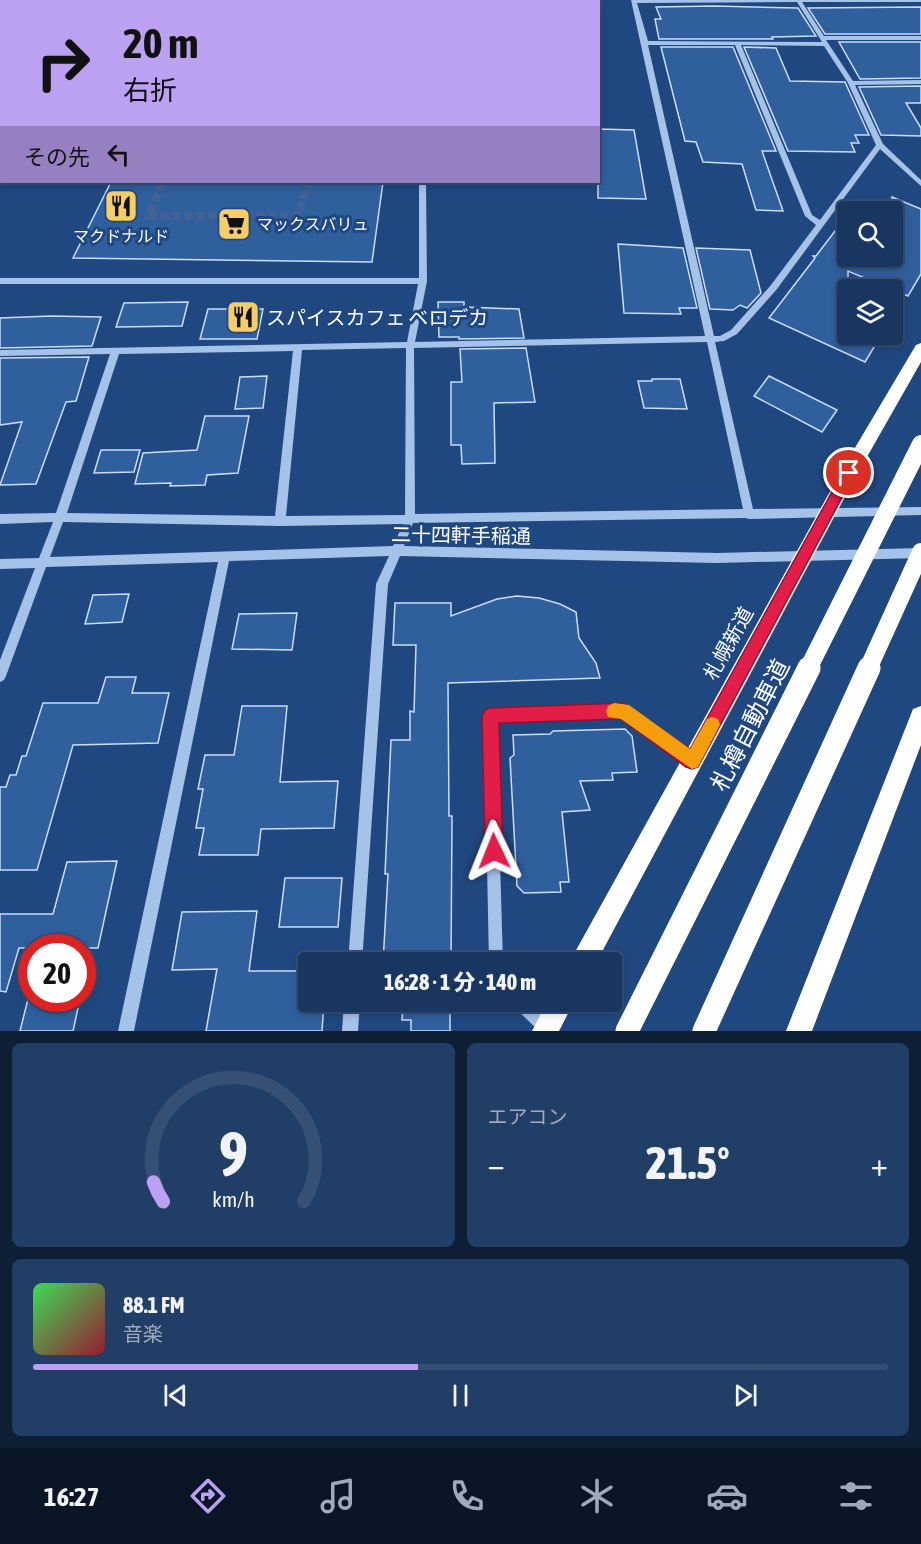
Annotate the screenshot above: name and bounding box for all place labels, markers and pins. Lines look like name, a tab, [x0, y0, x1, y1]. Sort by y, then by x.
restaurant icon: マクドナルド	[103, 188, 139, 224]
supermarket icon: マックスバリュ	[216, 206, 252, 242]
place label: マックスバリュ	[257, 215, 369, 233]
place label: マクドナルド	[73, 227, 169, 245]
restaurant icon: スパイスカフェ ベロデカ	[225, 299, 261, 335]
place label: スパイスカフェ ベロデカ	[266, 306, 488, 329]
pin	[823, 447, 874, 498]

